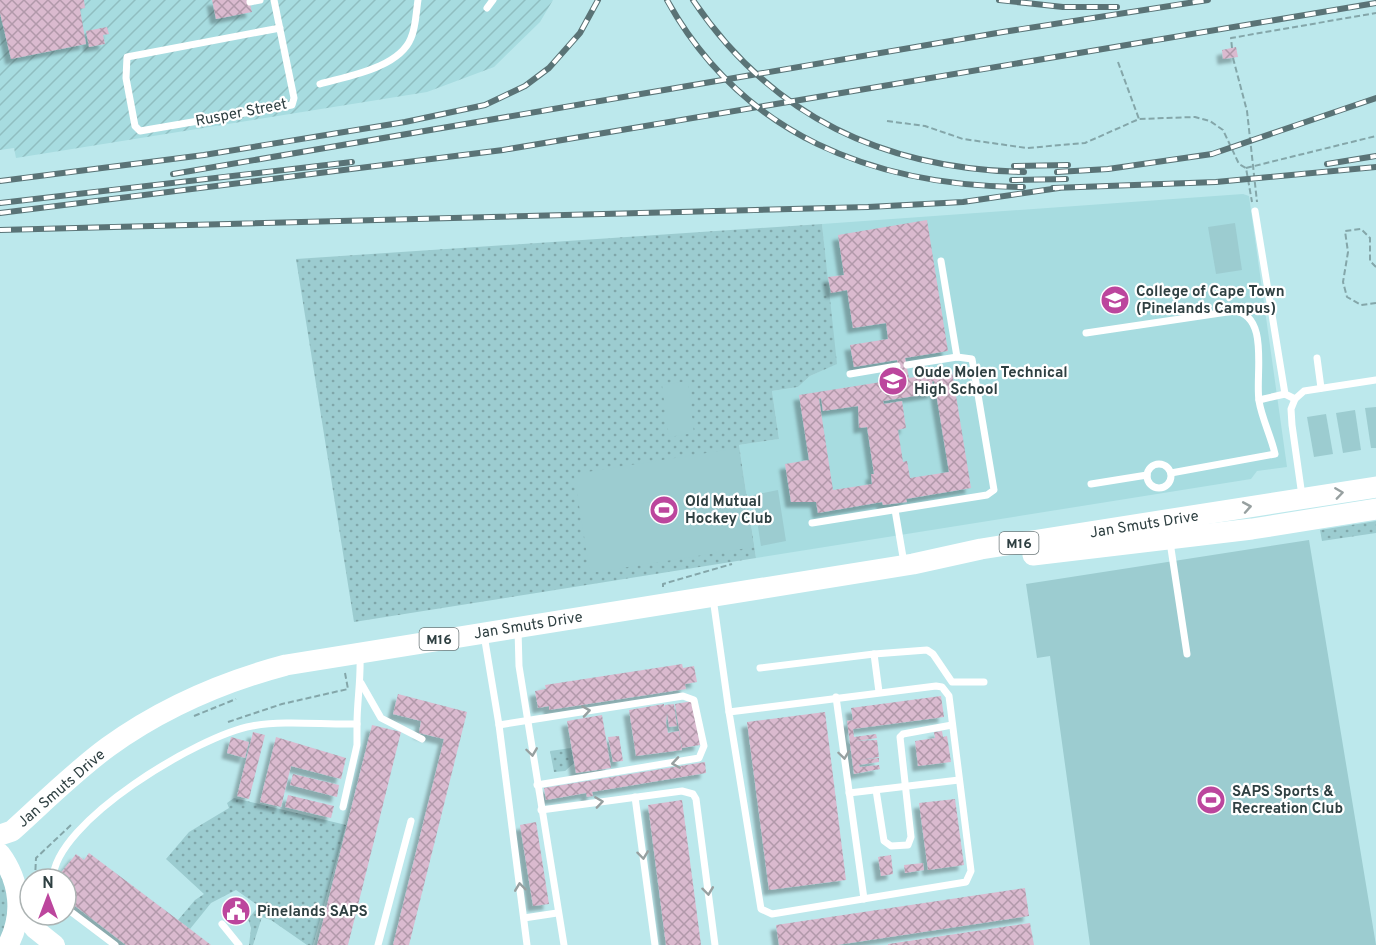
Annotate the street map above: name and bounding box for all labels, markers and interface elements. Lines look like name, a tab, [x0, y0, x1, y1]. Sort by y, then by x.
street label: Rusper Street	[194, 95, 289, 132]
place label: College of Cape Town (Pinelands Campus)	[1136, 283, 1285, 319]
school or university icon: College of Cape Town (Pinelands Campus)	[1099, 284, 1131, 316]
place label: Oude Molen Technical High School	[914, 364, 1068, 400]
school or university icon: Oude Molen Technical High School	[877, 365, 909, 397]
one-way arrow	[1334, 487, 1344, 499]
place label: Old Mutual Hockey Club	[685, 493, 772, 529]
sports icon: Old Mutual Hockey Club	[648, 494, 680, 526]
one-way arrow	[1243, 501, 1252, 513]
street label: Jan Smuts Drive	[1088, 507, 1200, 543]
road number: M16	[1000, 532, 1038, 554]
street label: Jan Smuts Drive	[472, 608, 584, 644]
road number: M16	[420, 628, 458, 650]
one-way arrow	[581, 706, 590, 718]
street label: Jan Smuts Drive	[14, 746, 110, 832]
one-way arrow	[526, 748, 538, 757]
one-way arrow	[837, 750, 849, 760]
one-way arrow	[672, 756, 681, 768]
place label: SAPS Sports & Recreation Club	[1232, 783, 1343, 819]
sports icon: SAPS Sports & Recreation Club	[1195, 784, 1227, 816]
one-way arrow	[594, 796, 603, 809]
one-way arrow	[636, 850, 649, 860]
north arrow	[18, 867, 78, 927]
text: N	[42, 874, 54, 894]
one-way arrow	[514, 882, 527, 892]
one-way arrow	[701, 887, 714, 896]
public building icon: Pinelands SAPS	[220, 895, 252, 927]
place label: Pinelands SAPS	[257, 903, 368, 922]

